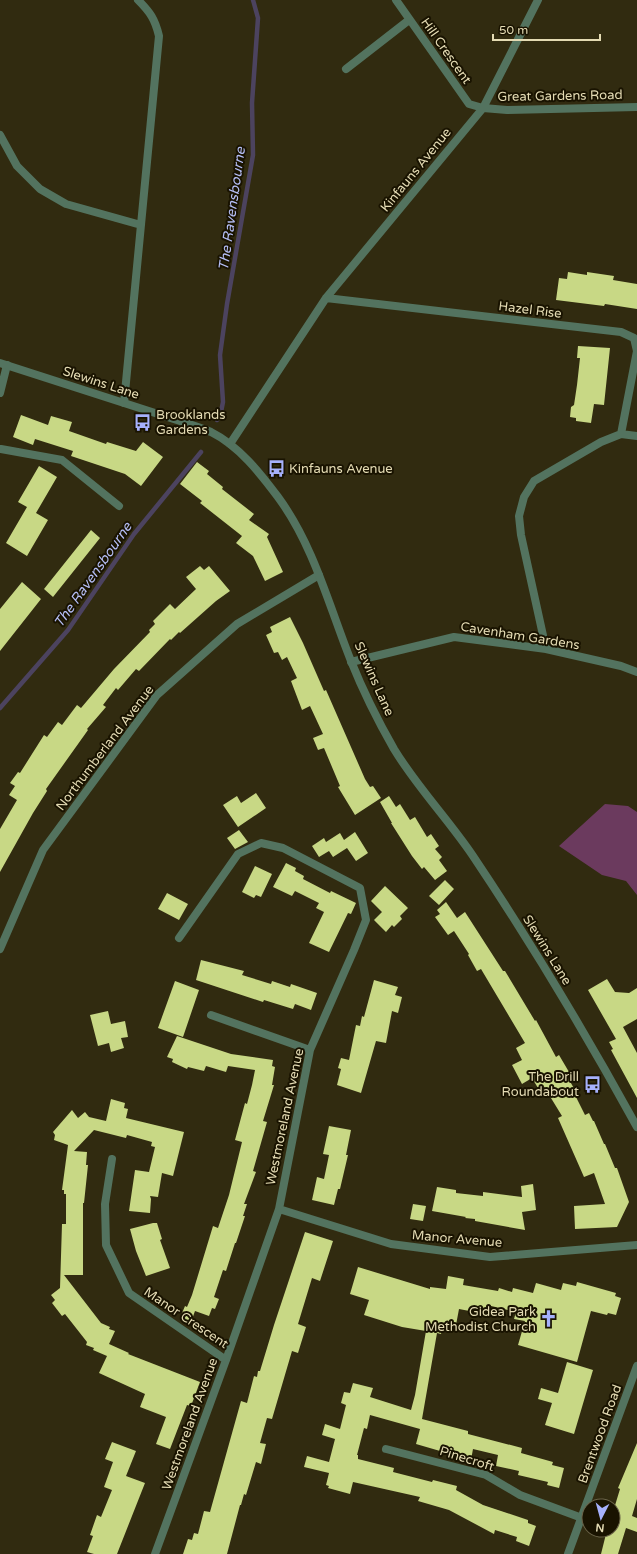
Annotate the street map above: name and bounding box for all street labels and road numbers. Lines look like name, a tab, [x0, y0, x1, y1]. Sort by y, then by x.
street label: Hill Crescent	[417, 15, 475, 87]
street label: Great Gardens Road	[497, 87, 623, 105]
street label: Kinfauns Avenue	[377, 125, 455, 215]
street label: Hazel Rise	[497, 298, 563, 322]
street label: Slewins Lane	[61, 363, 141, 403]
street label: Cavenham Gardens	[459, 619, 581, 653]
street label: Slewins Lane	[351, 639, 397, 719]
street label: Northumberland Avenue	[53, 682, 157, 814]
street label: Slewins Lane	[519, 912, 575, 988]
street label: Westmoreland Avenue	[263, 1047, 307, 1187]
street label: Manor Avenue	[411, 1227, 503, 1251]
street label: Manor Crescent	[141, 1284, 231, 1352]
street label: Westmoreland Avenue	[159, 1356, 221, 1492]
street label: Brentwood Road	[575, 1382, 625, 1486]
street label: Pinecroft	[438, 1443, 496, 1475]

